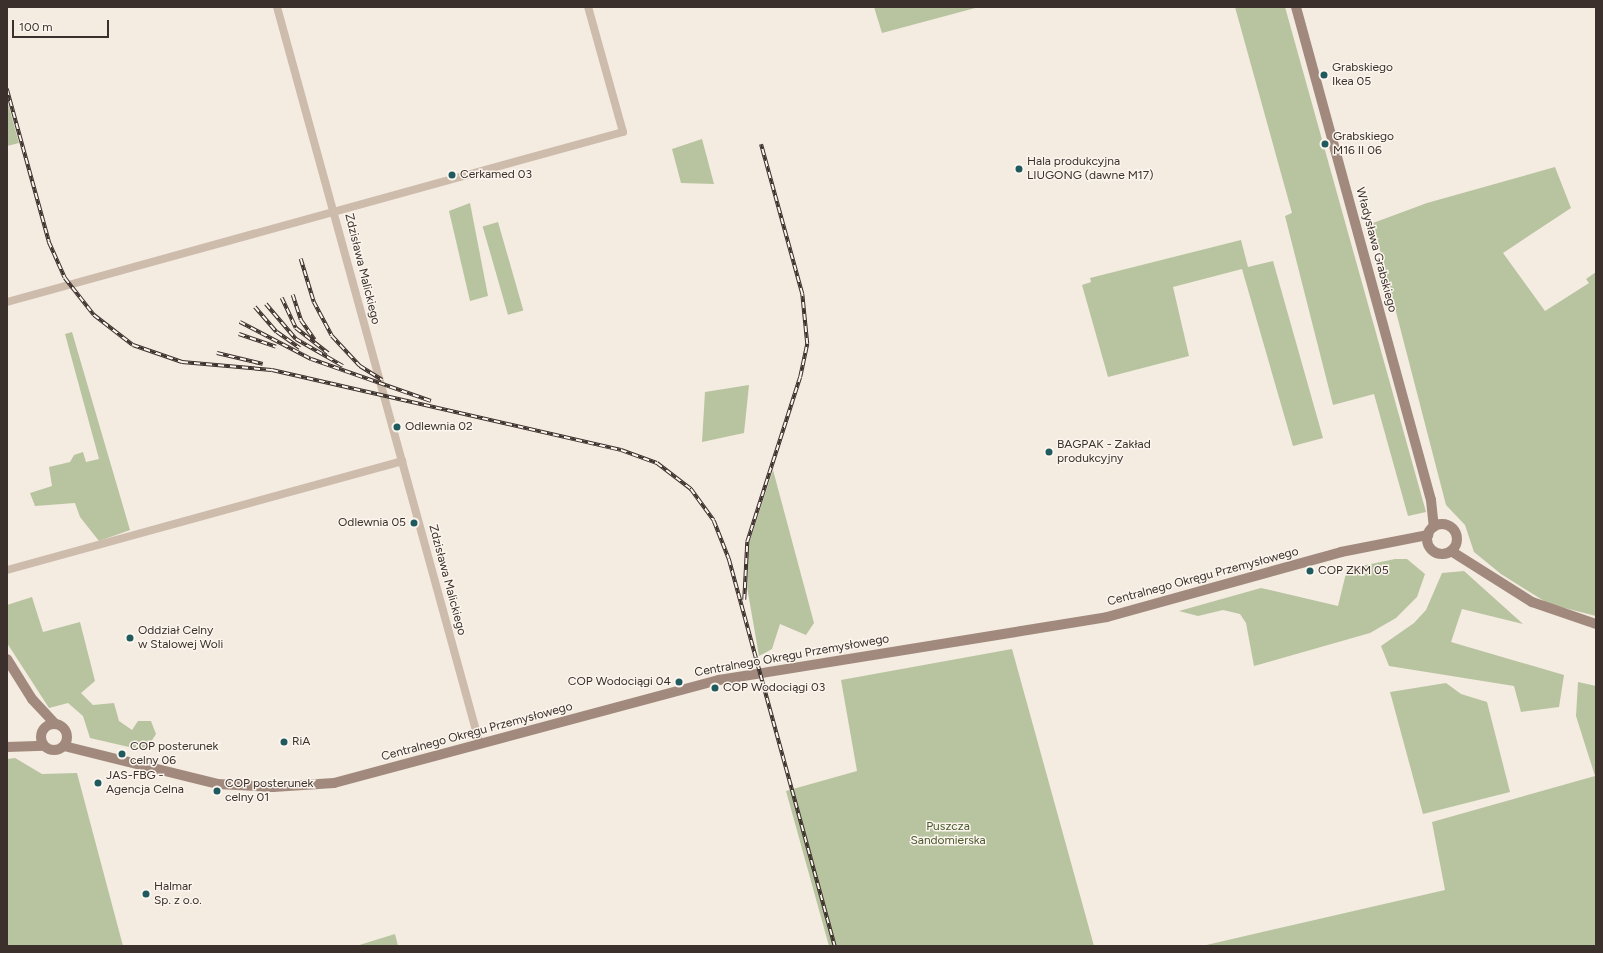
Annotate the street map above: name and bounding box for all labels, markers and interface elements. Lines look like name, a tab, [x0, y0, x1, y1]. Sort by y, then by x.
scale bar	[14, 12, 111, 38]
text: 100 m	[19, 20, 53, 34]
place label: Grabskiego Ikea 05	[1332, 61, 1393, 89]
marker: Grabskiego Ikea 05	[1319, 70, 1329, 80]
place label: Grabskiego M16 II 06	[1333, 130, 1394, 158]
marker: Grabskiego M16 II 06	[1320, 139, 1330, 149]
place label: Hala produkcyjna LIUGONG (dawne M17)	[1027, 155, 1153, 183]
marker: Hala produkcyjna LIUGONG (dawne M17)	[1014, 164, 1024, 174]
place label: Cerkamed 03	[460, 168, 532, 182]
marker: Cerkamed 03	[447, 170, 457, 180]
street label: Władysława Grabskiego	[1352, 186, 1400, 314]
street label: Zdzisława Malickiego	[341, 212, 383, 326]
place label: Odlewnia 02	[405, 420, 473, 434]
marker: Odlewnia 02	[392, 422, 402, 432]
place label: BAGPAK - Zakład produkcyjny	[1057, 438, 1151, 466]
marker: BAGPAK - Zakład produkcyjny	[1044, 447, 1054, 457]
place label: Odlewnia 05	[338, 516, 406, 530]
marker: Odlewnia 05	[409, 518, 419, 528]
street label: Zdzisława Malickiego	[425, 523, 469, 637]
street label: Centralnego Okręgu Przemysłowego	[1106, 545, 1300, 609]
place label: COP ZKM 05	[1318, 564, 1389, 578]
marker: COP ZKM 05	[1305, 566, 1315, 576]
place label: Oddział Celny w Stalowej Woli	[138, 624, 223, 652]
street label: Centralnego Okręgu Przemysłowego	[694, 632, 890, 680]
marker: Oddział Celny w Stalowej Woli	[125, 633, 135, 643]
place label: COP Wodociągi 04	[568, 675, 671, 689]
marker: COP Wodociągi 04	[674, 677, 684, 687]
place label: COP Wodociągi 03	[723, 681, 825, 695]
marker: COP Wodociągi 03	[710, 683, 720, 693]
street label: Centralnego Okręgu Przemysłowego	[380, 700, 574, 764]
place label: RiA	[292, 735, 310, 749]
marker: RiA	[279, 737, 289, 747]
place label: COP posterunek celny 06	[130, 740, 218, 768]
marker: COP posterunek celny 06	[117, 749, 127, 759]
place label: JAS-FBG - Agencja Celna	[106, 769, 184, 797]
place label: COP posterunek celny 01	[225, 777, 313, 805]
marker: JAS-FBG - Agencja Celna	[93, 778, 103, 788]
marker: COP posterunek celny 01	[212, 786, 222, 796]
park label: Puszcza Sandomierska	[910, 820, 986, 848]
place label: Halmar Sp. z o.o.	[154, 880, 202, 908]
marker: Halmar Sp. z o.o.	[141, 889, 151, 899]

